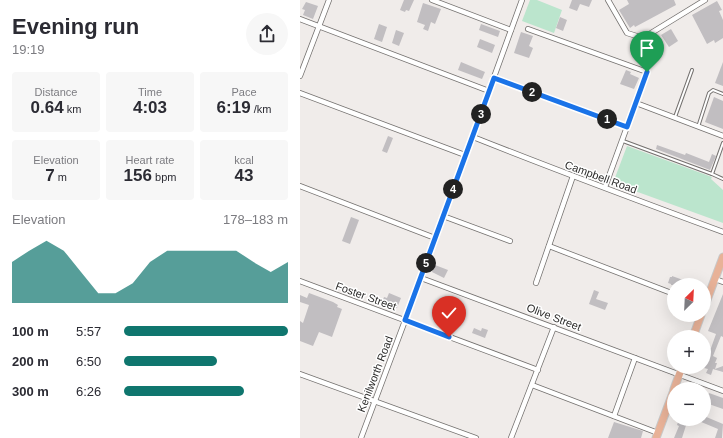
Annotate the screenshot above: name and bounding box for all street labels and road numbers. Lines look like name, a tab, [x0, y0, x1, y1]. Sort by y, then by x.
street label: Campbell Road	[563, 158, 639, 196]
street label: Foster Street	[334, 279, 398, 313]
street label: Olive Street	[525, 301, 583, 333]
street label: Kenilworth Road	[355, 334, 395, 414]

